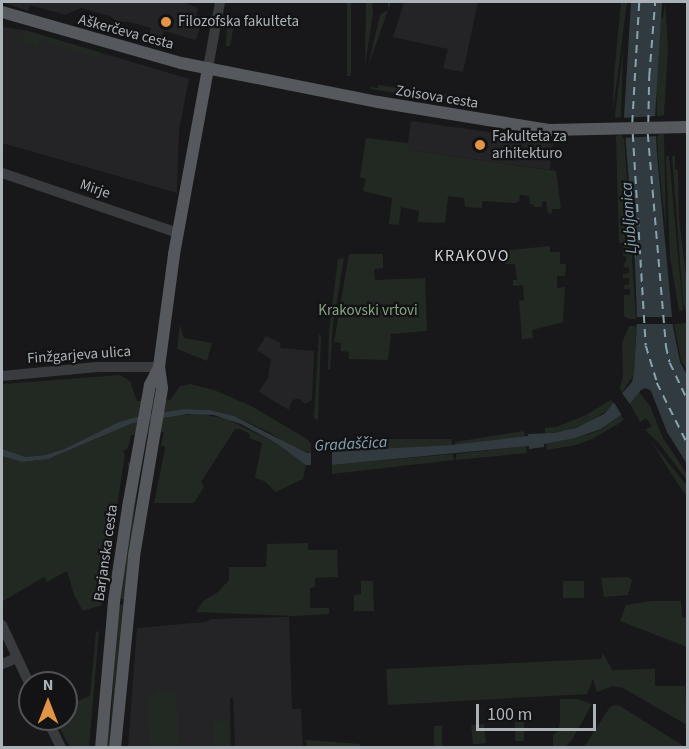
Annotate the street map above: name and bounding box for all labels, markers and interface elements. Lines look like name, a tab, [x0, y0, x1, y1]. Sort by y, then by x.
street label: Aškerčeva cesta	[76, 11, 176, 53]
place label: Filozofska fakulteta	[178, 13, 299, 31]
marker: Filozofska fakulteta	[159, 15, 173, 29]
street label: Zoisova cesta	[394, 82, 480, 112]
place label: Fakulteta za arhitekturo	[492, 127, 567, 162]
marker: Fakulteta za arhitekturo	[473, 138, 487, 152]
street label: Mirje	[77, 175, 113, 203]
water label: Ljubljanica	[617, 181, 641, 255]
district label: KRAKOVO	[434, 246, 510, 266]
park label: Krakovski vrtovi	[318, 302, 418, 320]
street label: Finžgarjeva ulica	[26, 342, 132, 368]
water label: Gradaščica	[314, 433, 388, 455]
street label: Barjanska cesta	[90, 504, 122, 602]
north arrow	[18, 671, 78, 731]
text: N	[43, 674, 53, 696]
scale bar	[479, 692, 599, 730]
text: 100 m	[487, 702, 532, 727]

